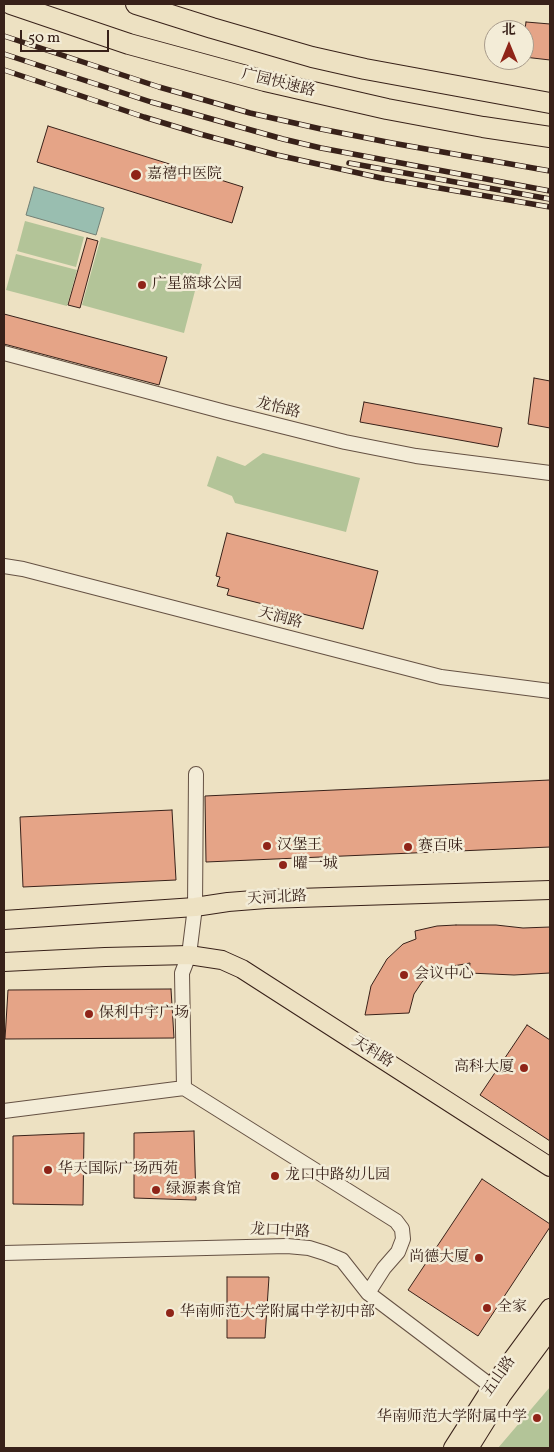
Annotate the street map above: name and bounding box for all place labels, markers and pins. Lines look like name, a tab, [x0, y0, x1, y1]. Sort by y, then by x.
place label: 嘉禧中医院	[147, 166, 222, 184]
marker: 嘉禧中医院	[129, 168, 143, 182]
place label: 广星篮球公园	[152, 276, 242, 294]
marker: 广星篮球公园	[136, 279, 148, 291]
place label: 汉堡王	[277, 837, 322, 855]
place label: 赛百味	[418, 838, 463, 856]
marker: 汉堡王	[261, 840, 273, 852]
marker: 赛百味	[402, 841, 414, 853]
place label: 曜一城	[293, 856, 338, 874]
marker: 曜一城	[277, 859, 289, 871]
place label: 会议中心	[414, 966, 474, 984]
marker: 会议中心	[398, 969, 410, 981]
place label: 保利中宇广场	[99, 1005, 189, 1023]
marker: 保利中宇广场	[83, 1008, 95, 1020]
place label: 高科大厦	[454, 1059, 514, 1077]
marker: 高科大厦	[518, 1062, 530, 1074]
place label: 华天国际广场西苑	[58, 1161, 178, 1179]
marker: 华天国际广场西苑	[42, 1164, 54, 1176]
place label: 龙口中路幼儿园	[285, 1167, 390, 1185]
marker: 龙口中路幼儿园	[269, 1170, 281, 1182]
place label: 绿源素食馆	[166, 1181, 241, 1199]
marker: 绿源素食馆	[150, 1184, 162, 1196]
place label: 尚德大厦	[409, 1249, 469, 1267]
marker: 尚德大厦	[473, 1252, 485, 1264]
place label: 全家	[497, 1299, 527, 1317]
marker: 全家	[481, 1302, 493, 1314]
place label: 华南师范大学附属中学初中部	[180, 1304, 375, 1322]
marker: 华南师范大学附属中学初中部	[164, 1307, 176, 1319]
place label: 华南师范大学附属中学	[377, 1409, 527, 1427]
marker: 华南师范大学附属中学	[531, 1412, 543, 1424]

